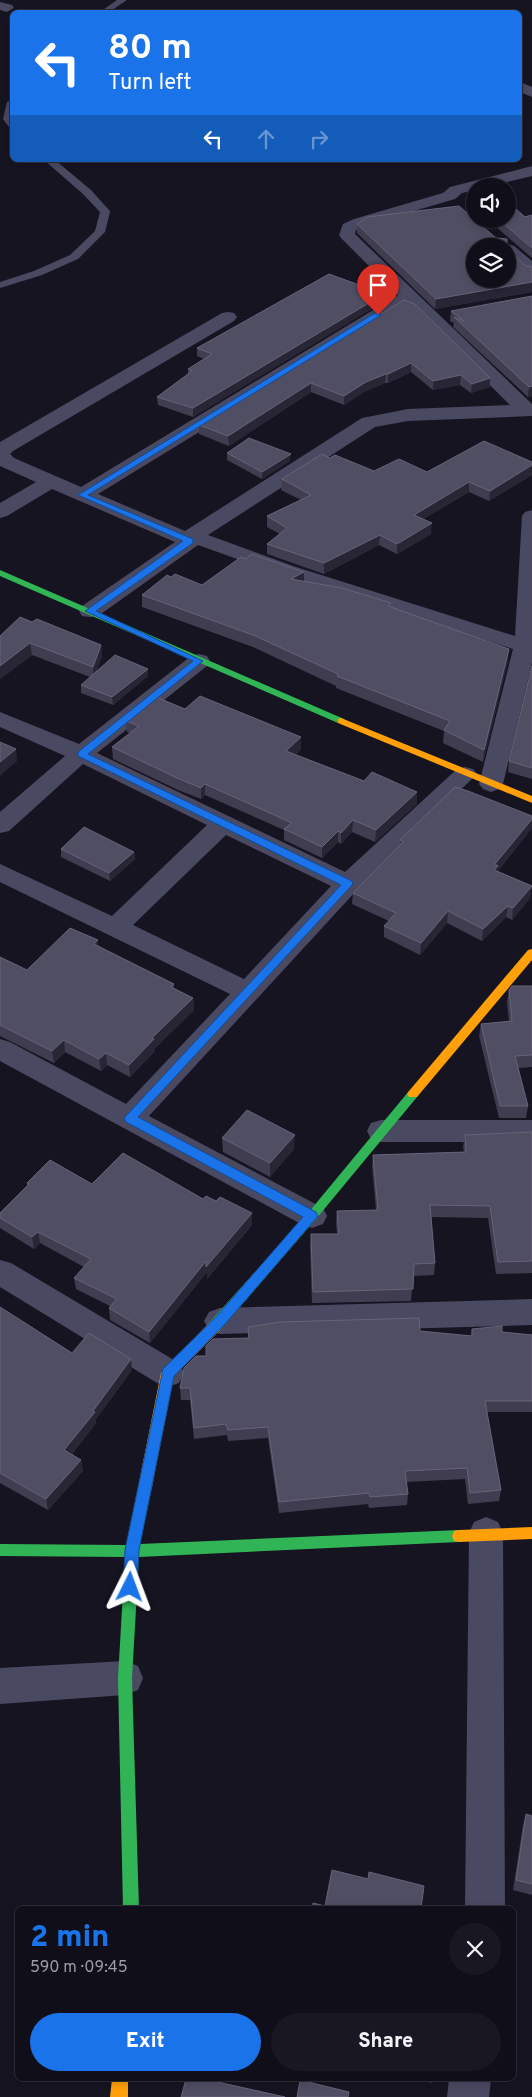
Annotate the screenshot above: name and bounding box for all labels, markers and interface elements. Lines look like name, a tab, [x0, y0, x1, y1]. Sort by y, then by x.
text: 80 m	[108, 27, 192, 71]
icon: left	[25, 30, 90, 95]
text: Turn left	[108, 70, 191, 97]
icon: left	[199, 125, 227, 153]
icon: ahead	[252, 125, 280, 153]
icon: right	[305, 125, 333, 153]
map controls	[466, 178, 516, 288]
button: sound	[466, 178, 516, 228]
button: layers	[466, 238, 516, 288]
pin	[357, 264, 399, 315]
icon: arrive	[364, 271, 392, 299]
position arrow	[103, 1560, 155, 1612]
text: 2 min	[30, 1920, 109, 1957]
button: close	[449, 1923, 501, 1975]
text: 590 m · 09:45	[30, 1958, 128, 1978]
button: Exit	[30, 2013, 261, 2071]
button: Share	[271, 2013, 501, 2071]

